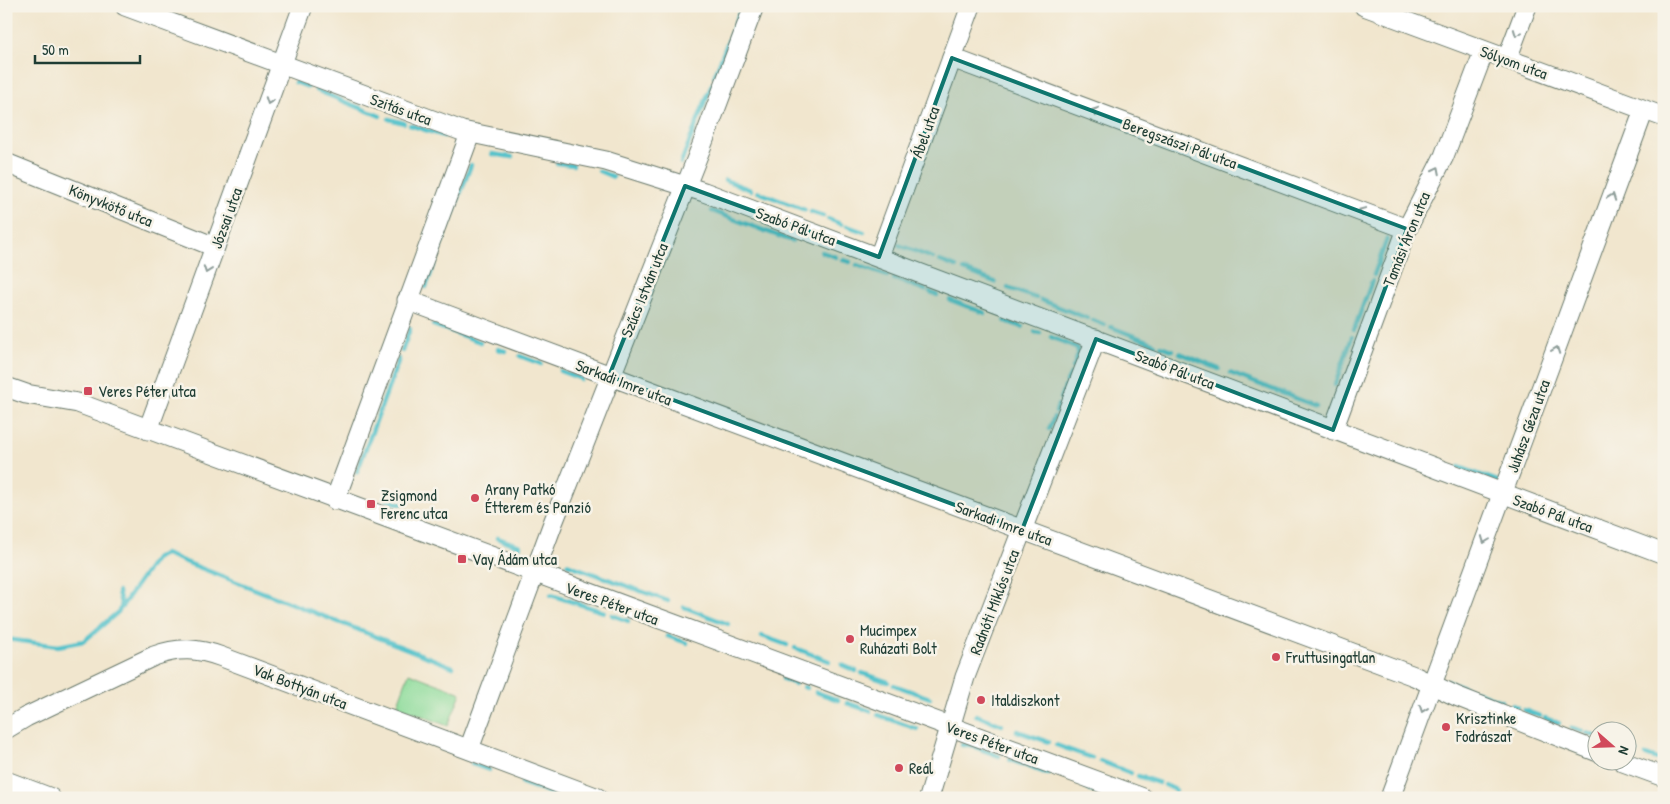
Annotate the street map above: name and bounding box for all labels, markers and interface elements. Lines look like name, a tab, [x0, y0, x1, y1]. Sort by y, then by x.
one-way arrow	[1513, 28, 1523, 37]
scale bar	[35, 32, 140, 64]
text: 50 m	[42, 39, 69, 60]
street label: Sólyom utca	[1477, 40, 1551, 84]
street label: Szitás utca	[367, 88, 435, 130]
one-way arrow	[265, 97, 275, 105]
street label: Ábel utca	[906, 103, 944, 161]
one-way arrow	[1091, 107, 1100, 117]
street label: Beregszászi Pál utca	[1120, 112, 1240, 174]
one-way arrow	[1431, 166, 1441, 175]
street label: Könyvkötő utca	[66, 178, 156, 232]
street label: Józsai utca	[205, 184, 247, 252]
street label: Tamási Áron utca	[1377, 188, 1435, 290]
one-way arrow	[1606, 194, 1616, 202]
street label: Szabó Pál utca	[753, 201, 839, 251]
one-way arrow	[1358, 206, 1367, 217]
street label: Szűcs István utca	[615, 239, 673, 341]
one-way arrow	[203, 266, 213, 274]
street label: Szabó Pál utca	[1132, 344, 1218, 394]
one-way arrow	[1550, 346, 1560, 355]
street label: Sarkadi Imre utca	[573, 354, 675, 410]
street label: Juhász Géza utca	[1501, 377, 1555, 475]
place label: Veres Péter utca	[98, 380, 196, 402]
marker: Veres Péter utca	[82, 385, 94, 397]
place label: Arany Patkó Étterem és Panzió	[485, 478, 591, 518]
place label: Zsigmond Ferenc utca	[380, 484, 447, 524]
street label: Szabó Pál utca	[1510, 488, 1596, 538]
marker: Arany Patkó Étterem és Panzió	[469, 492, 481, 504]
street label: Sarkadi Imre utca	[953, 495, 1055, 551]
marker: Zsigmond Ferenc utca	[365, 498, 377, 510]
one-way arrow	[1481, 535, 1491, 543]
street label: Radnóti Miklós utca	[964, 546, 1024, 658]
place label: Vay Ádám utca	[472, 548, 557, 570]
marker: Vay Ádám utca	[456, 553, 468, 565]
street label: Veres Péter utca	[562, 576, 662, 630]
place label: Mucimpex Ruházati Bolt	[860, 619, 937, 659]
marker: Mucimpex Ruházati Bolt	[844, 633, 856, 645]
place label: Fruttusingatlan	[1285, 646, 1376, 668]
marker: Fruttusingatlan	[1270, 651, 1282, 663]
street label: Vak Bottyán utca	[250, 658, 350, 714]
place label: Italdiszkont	[991, 689, 1060, 711]
marker: Italdiszkont	[975, 694, 987, 706]
one-way arrow	[1419, 704, 1429, 712]
place label: Krisztinke Fodrászat	[1455, 707, 1517, 747]
street label: Veres Péter utca	[942, 715, 1042, 769]
marker: Krisztinke Fodrászat	[1440, 721, 1452, 733]
north arrow	[1588, 722, 1638, 772]
text: N	[1614, 744, 1635, 758]
place label: Reál	[909, 757, 934, 779]
marker: Reál	[893, 762, 905, 774]

